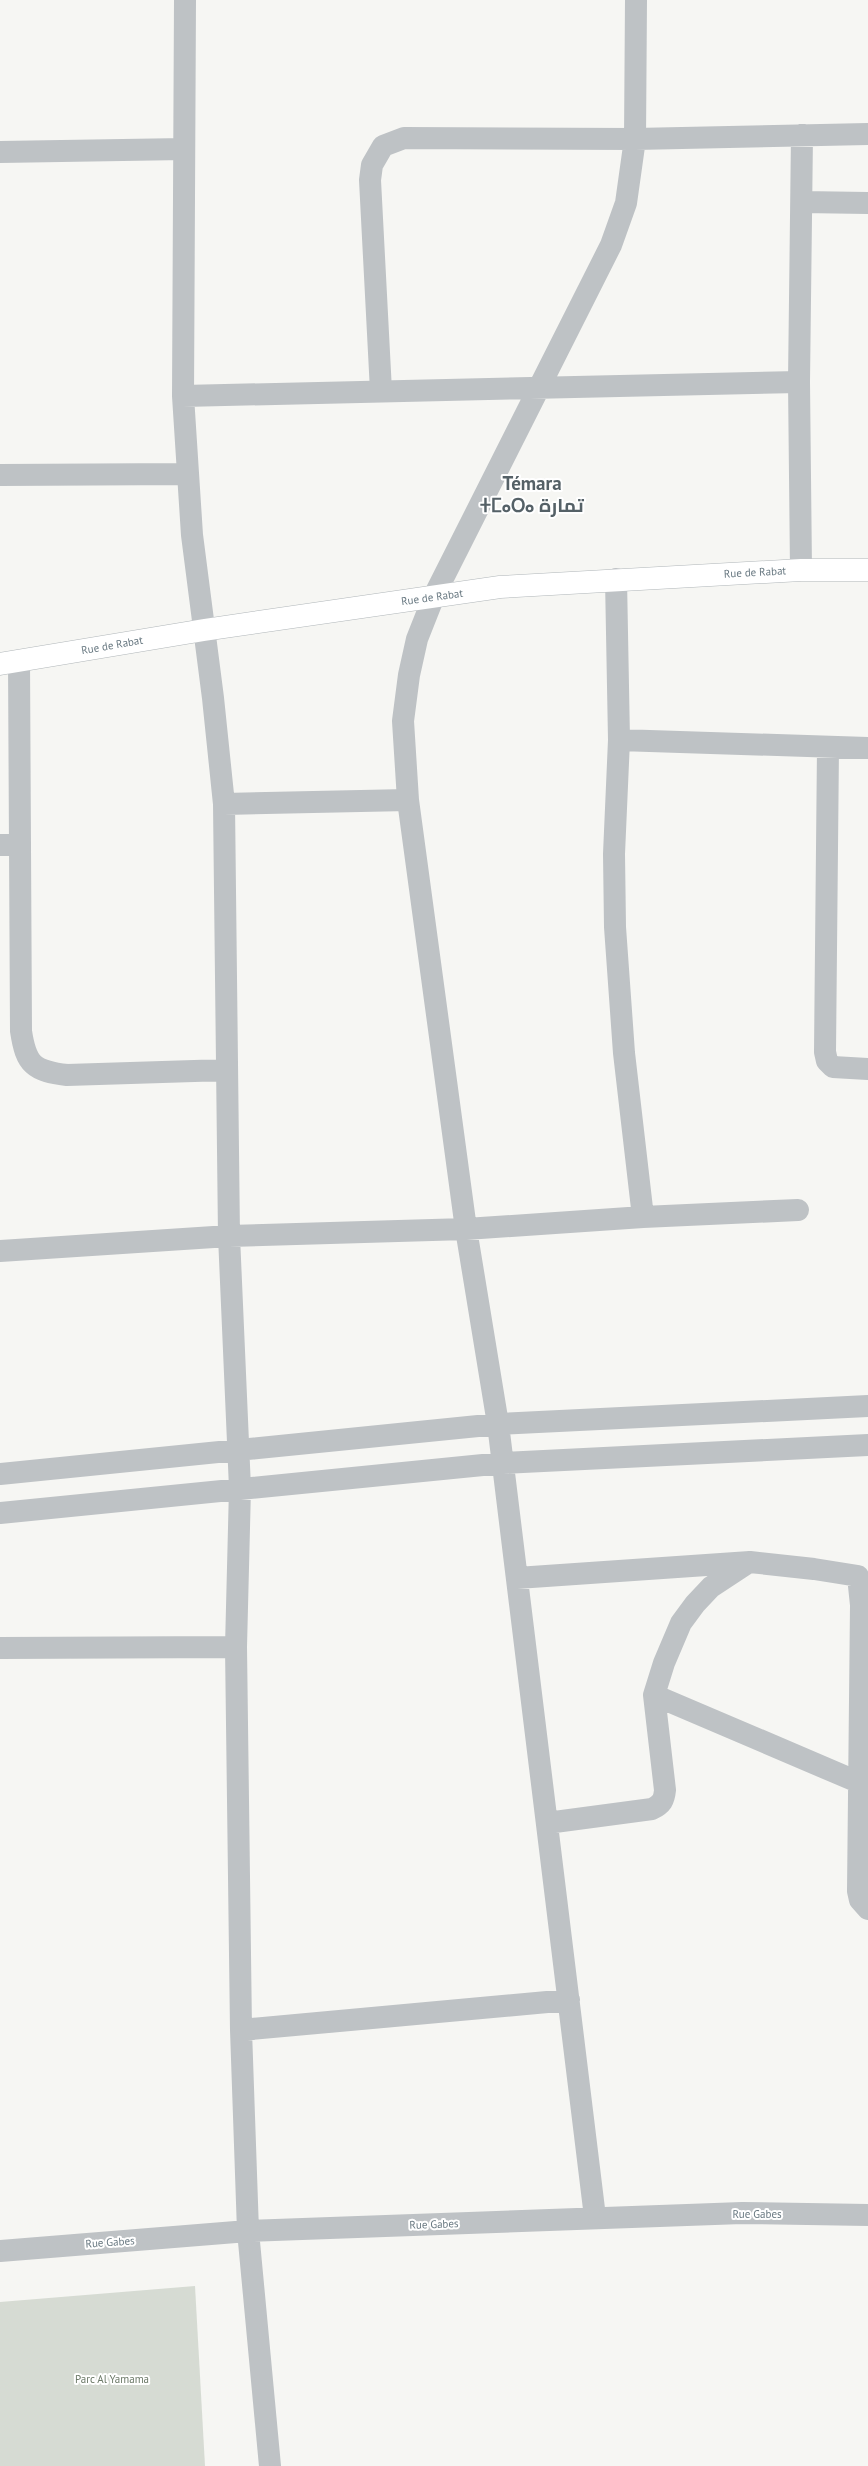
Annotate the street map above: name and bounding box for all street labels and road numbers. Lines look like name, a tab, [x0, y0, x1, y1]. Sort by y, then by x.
street label: Rue de Rabat	[723, 563, 787, 581]
street label: Rue de Rabat	[400, 586, 464, 608]
street label: Rue de Rabat	[80, 633, 144, 657]
street label: Rue Gabes	[732, 2207, 782, 2221]
street label: Rue Gabes	[409, 2216, 459, 2232]
street label: Rue Gabes	[85, 2233, 135, 2251]

